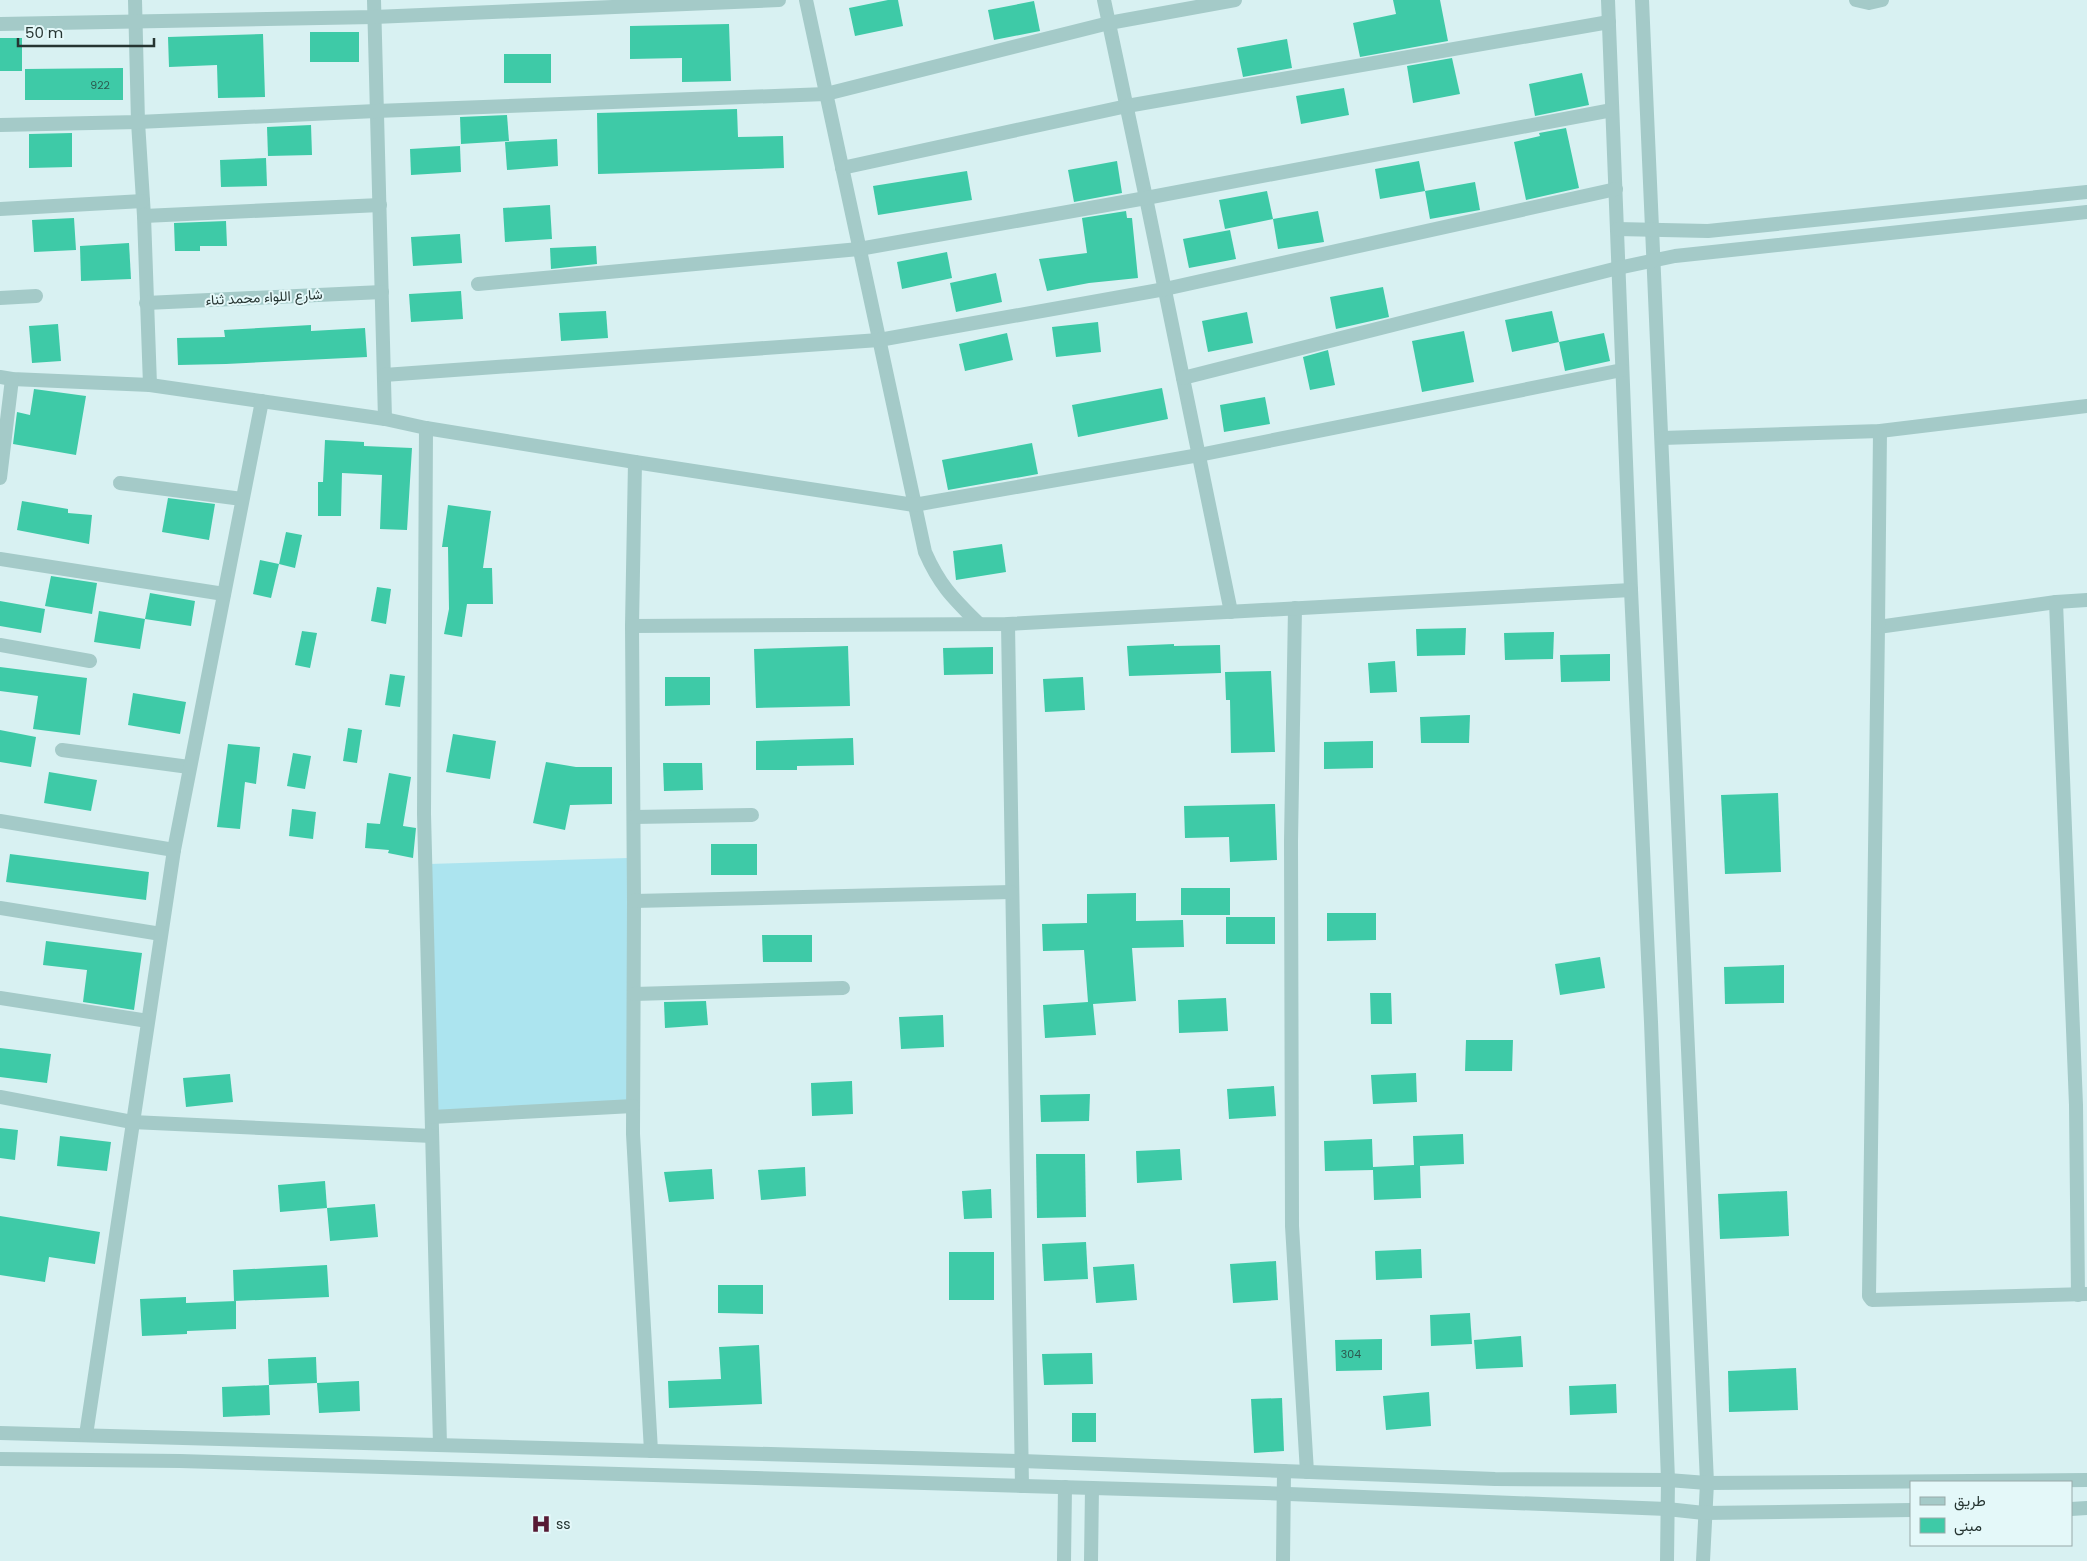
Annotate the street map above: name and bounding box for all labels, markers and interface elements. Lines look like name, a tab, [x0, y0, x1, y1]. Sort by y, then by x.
scale bar	[18, 15, 154, 47]
text: 50 m	[25, 22, 63, 43]
house number: 922	[90, 77, 110, 93]
street label: شارع اللواء محمد ثناء	[205, 284, 323, 311]
house number: 304	[1341, 1346, 1361, 1362]
legend	[1910, 1481, 2072, 1546]
text: طريق	[1954, 1490, 1986, 1511]
hospital icon: ss	[530, 1513, 552, 1535]
place label: ss	[556, 1514, 571, 1534]
text: مبنى	[1954, 1515, 1982, 1536]

